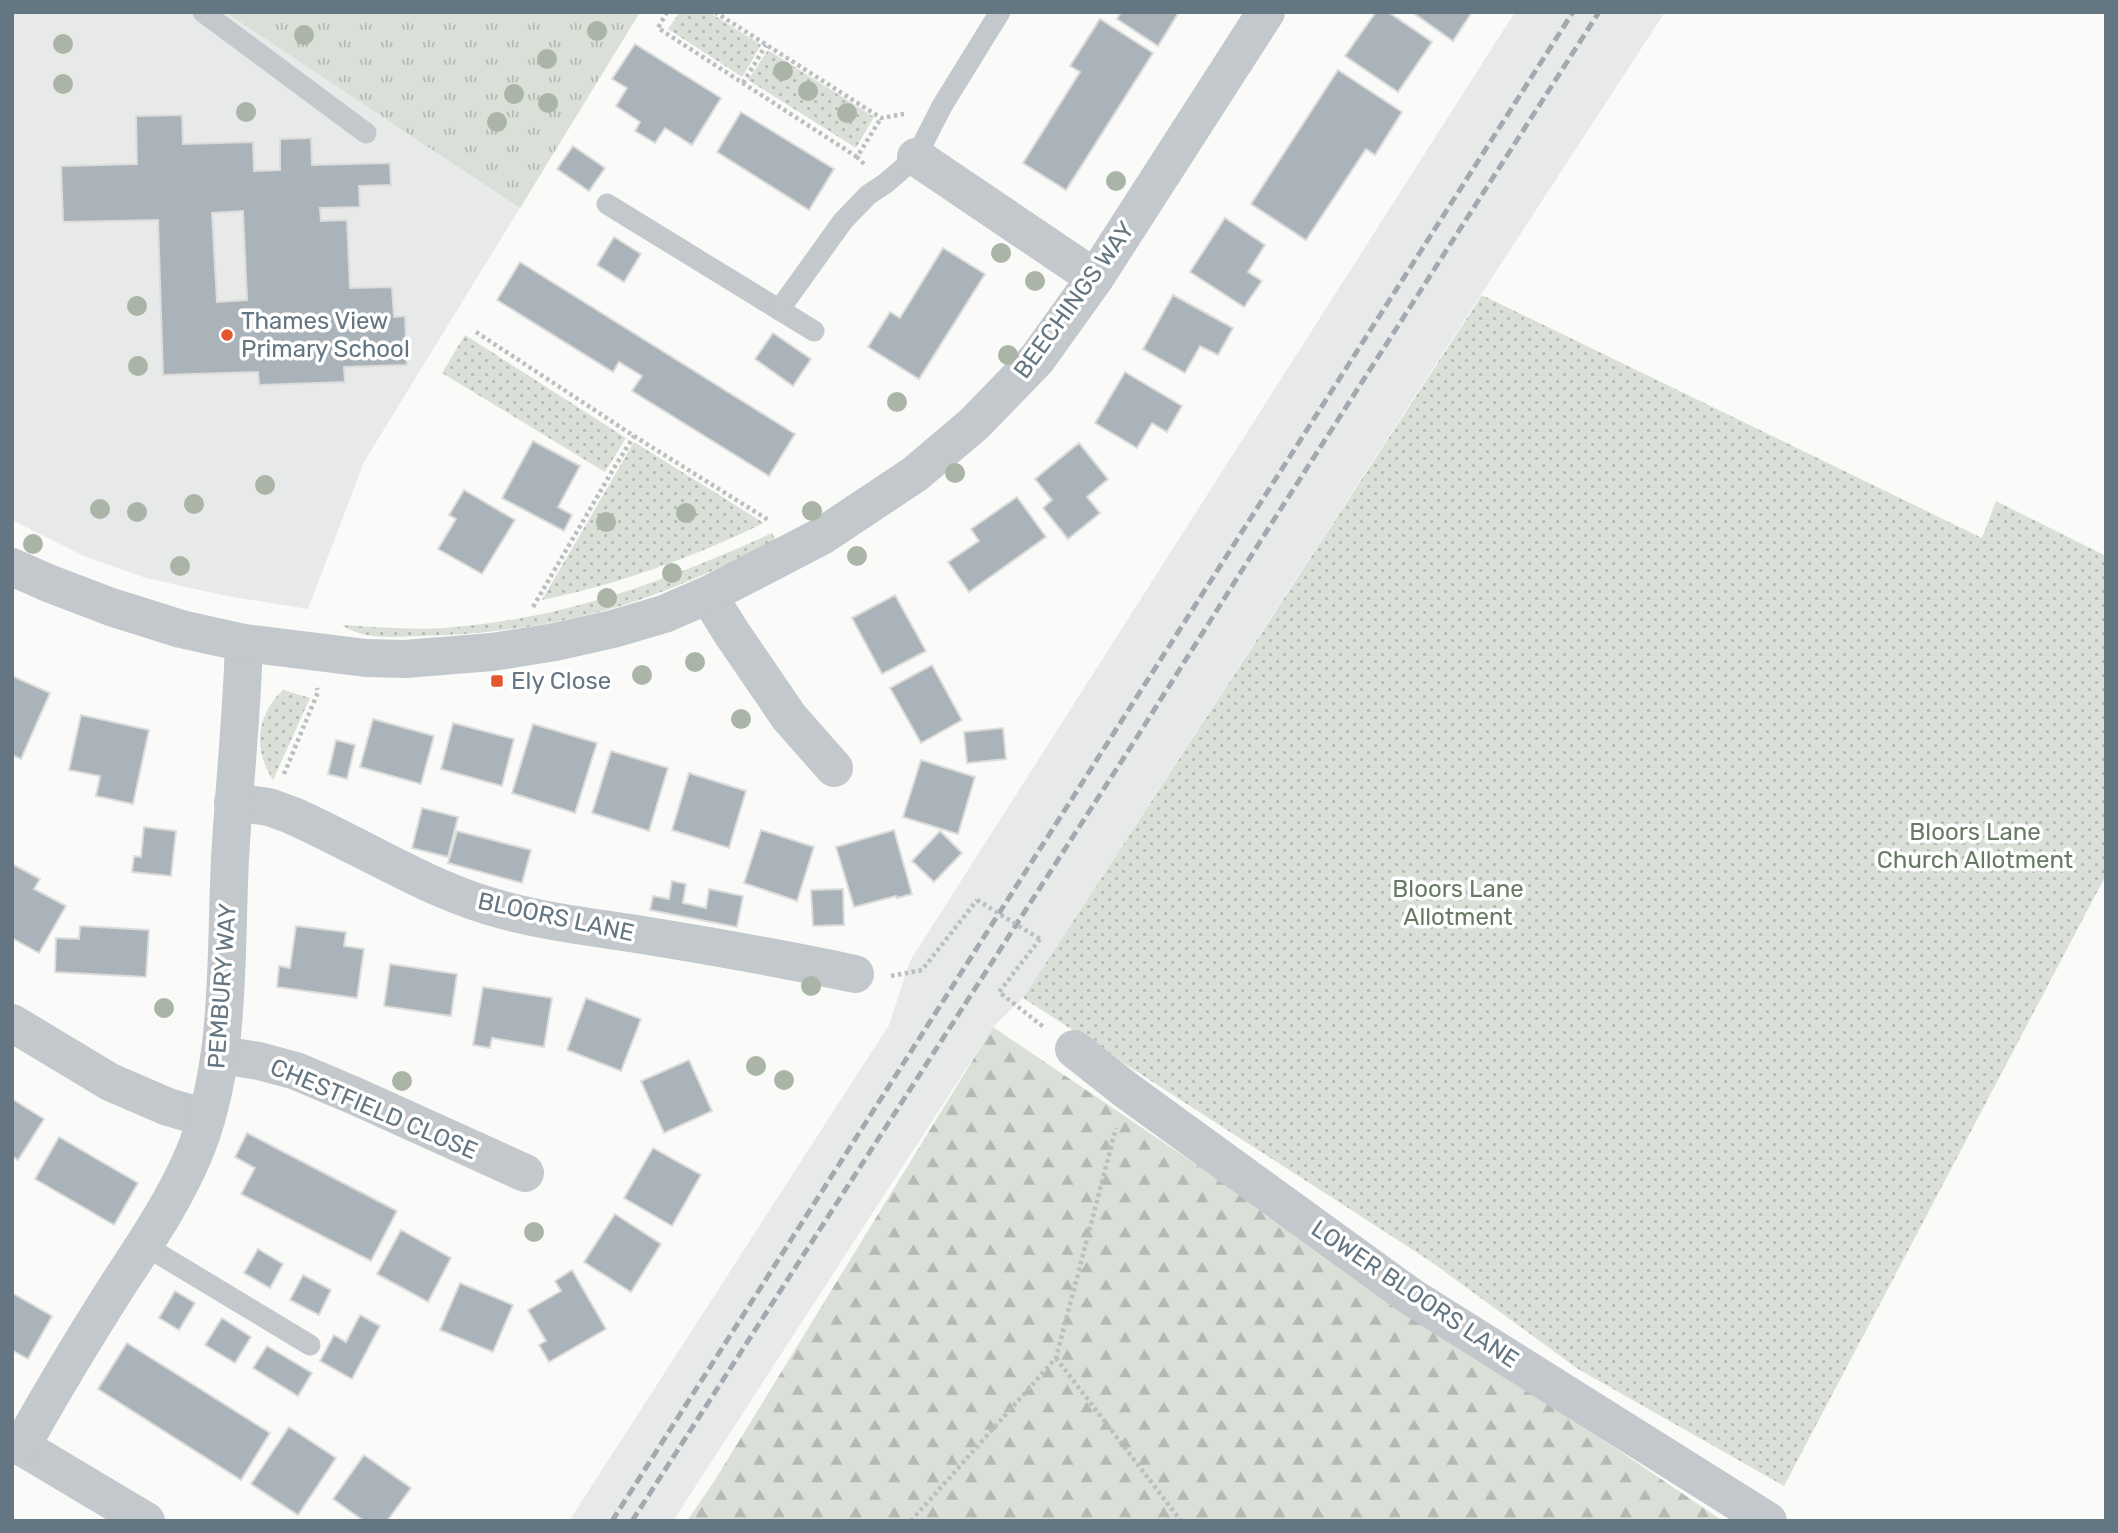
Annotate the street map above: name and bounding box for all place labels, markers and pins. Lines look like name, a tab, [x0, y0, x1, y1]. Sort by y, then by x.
place label: Thames View Primary School	[241, 307, 410, 363]
marker: Thames View Primary School	[219, 327, 235, 343]
place label: Ely Close	[511, 667, 611, 695]
marker: Ely Close	[489, 673, 505, 689]

